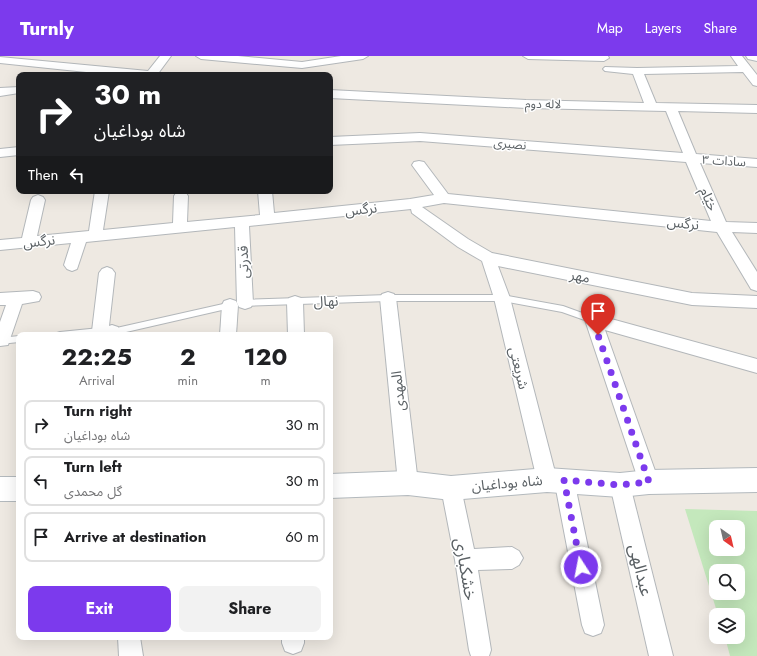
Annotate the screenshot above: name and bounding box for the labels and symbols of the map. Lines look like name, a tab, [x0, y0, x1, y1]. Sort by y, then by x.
street label: لاله دوم	[525, 95, 561, 113]
street label: نصیری	[493, 134, 527, 154]
street label: سادات ۳	[701, 150, 747, 172]
street label: خیّام	[694, 184, 723, 215]
street label: نرگس	[344, 197, 378, 221]
street label: نرگس	[666, 211, 700, 235]
street label: نرگس	[22, 229, 56, 253]
street label: قدرتی	[232, 245, 254, 279]
street label: مهر	[567, 264, 592, 288]
street label: نهال	[313, 291, 339, 311]
pin	[581, 294, 615, 335]
street label: شریعتی	[504, 345, 534, 391]
street label: المهدی	[386, 370, 410, 412]
street label: شاه بوداغیان	[471, 470, 543, 496]
north arrow	[709, 520, 745, 556]
street label: خشکباری	[449, 536, 483, 602]
street label: عبدالهی	[623, 541, 659, 599]
position arrow	[560, 546, 602, 588]

